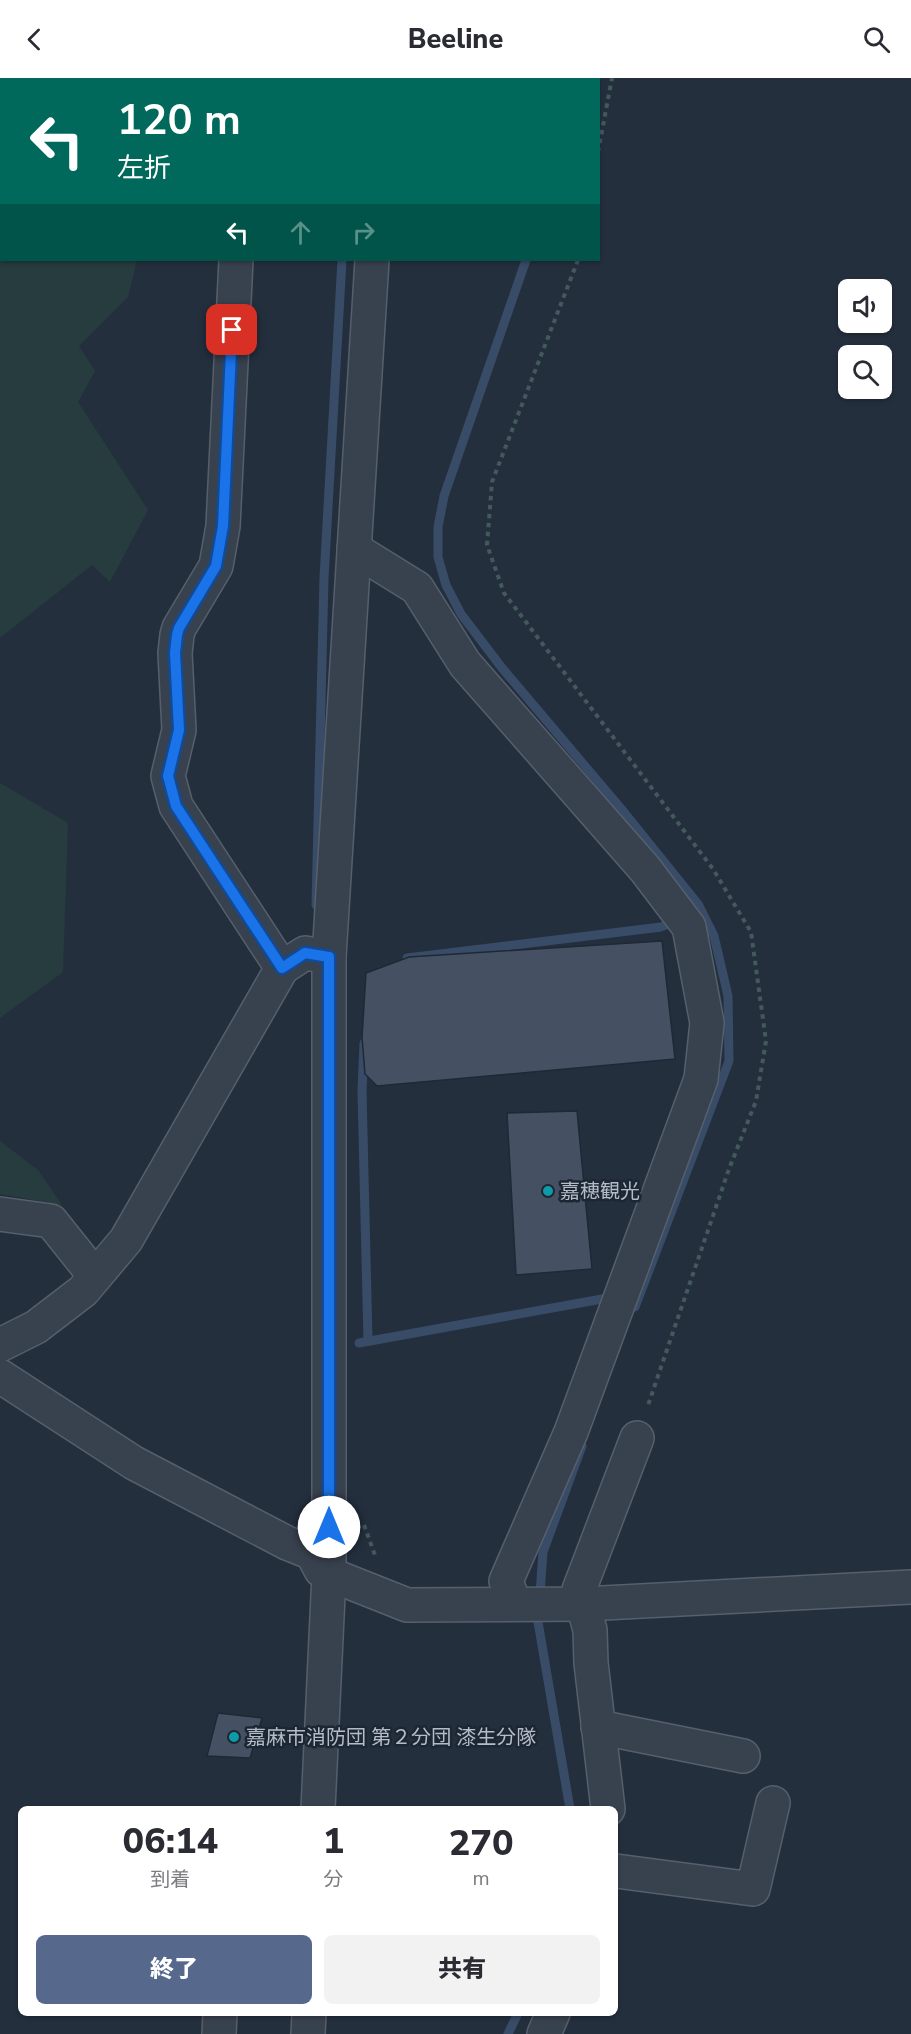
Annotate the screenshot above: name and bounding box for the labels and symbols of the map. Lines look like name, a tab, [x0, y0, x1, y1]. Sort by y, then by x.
pin	[206, 304, 257, 355]
place label: 嘉穂観光	[560, 1178, 640, 1205]
marker: 嘉穂観光	[541, 1184, 555, 1198]
position arrow	[297, 1495, 361, 1559]
place label: 嘉麻市消防団 第２分団 漆生分隊	[246, 1724, 536, 1751]
marker: 嘉麻市消防団 第２分団 漆生分隊	[227, 1730, 241, 1744]

